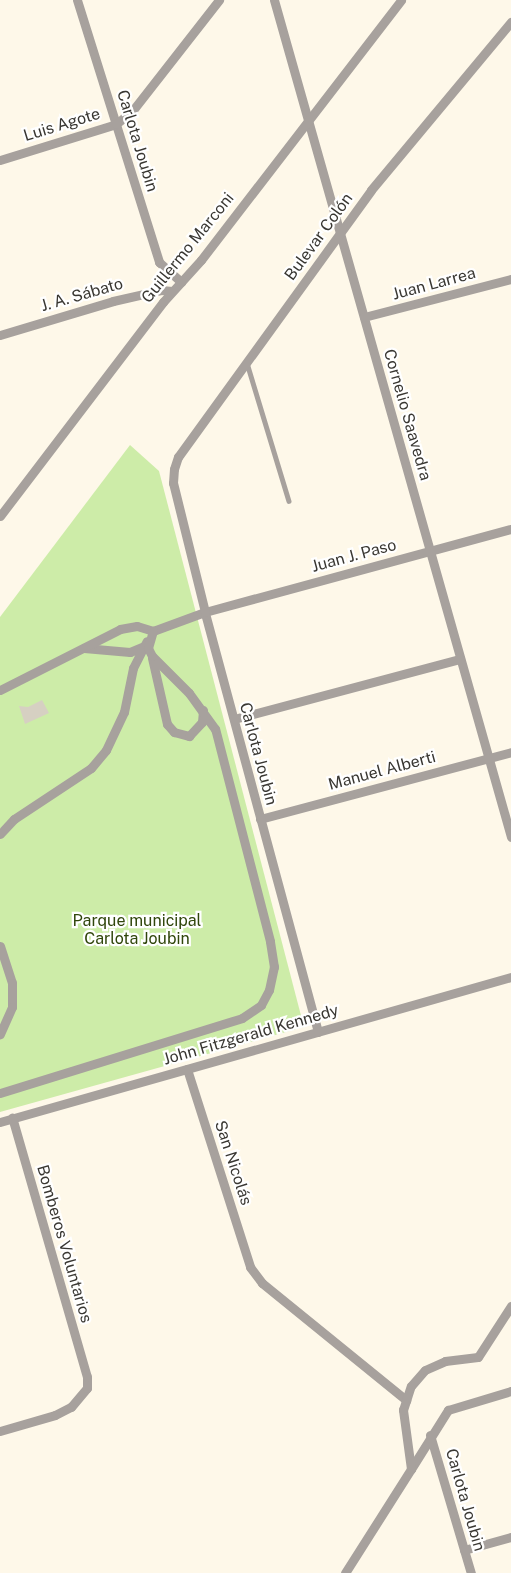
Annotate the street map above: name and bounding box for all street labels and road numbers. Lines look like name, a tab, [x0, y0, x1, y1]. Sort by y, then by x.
street label: Carlota Joubin	[112, 88, 162, 194]
street label: Luis Agote	[21, 104, 103, 146]
street label: Guillermo Marconi	[138, 189, 238, 307]
street label: Bulevar Colón	[281, 190, 357, 284]
street label: Juan Larrea	[390, 264, 478, 304]
street label: J. A. Sábato	[39, 274, 125, 316]
street label: Cornelio Saavedra	[379, 347, 435, 483]
street label: Juan J. Paso	[310, 535, 398, 577]
street label: Carlota Joubin	[235, 701, 281, 807]
street label: Manuel Alberti	[326, 747, 438, 795]
street label: John Fitzgerald Kennedy	[161, 1001, 341, 1069]
street label: San Nicolás	[210, 1118, 256, 1208]
street label: Bomberos Voluntarios	[32, 1163, 96, 1325]
street label: Carlota Joubin	[441, 1447, 489, 1553]

